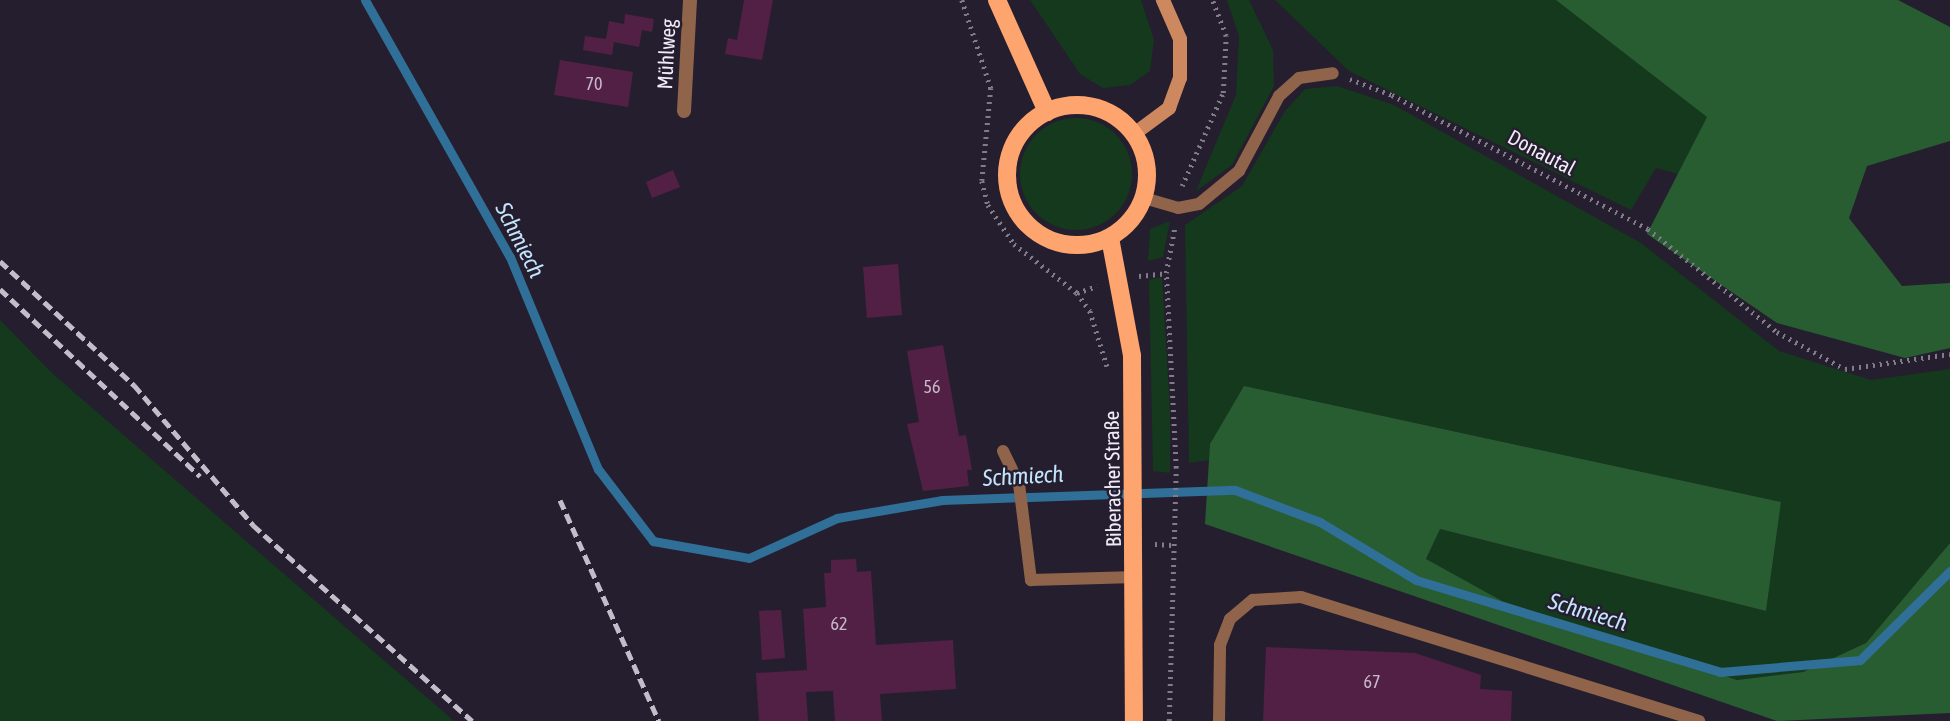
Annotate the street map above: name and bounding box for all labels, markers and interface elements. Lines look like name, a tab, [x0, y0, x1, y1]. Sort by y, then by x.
street label: Mühlweg	[652, 18, 680, 90]
house number: 70	[586, 73, 602, 95]
street label: Donautal	[1504, 124, 1580, 180]
water label: Schmiech	[489, 198, 551, 282]
house number: 56	[924, 376, 940, 398]
street label: Biberacher Straße	[1098, 411, 1126, 547]
water label: Schmiech	[982, 460, 1064, 492]
water label: Schmiech	[1545, 587, 1631, 637]
house number: 62	[831, 613, 847, 635]
house number: 67	[1364, 671, 1380, 693]

